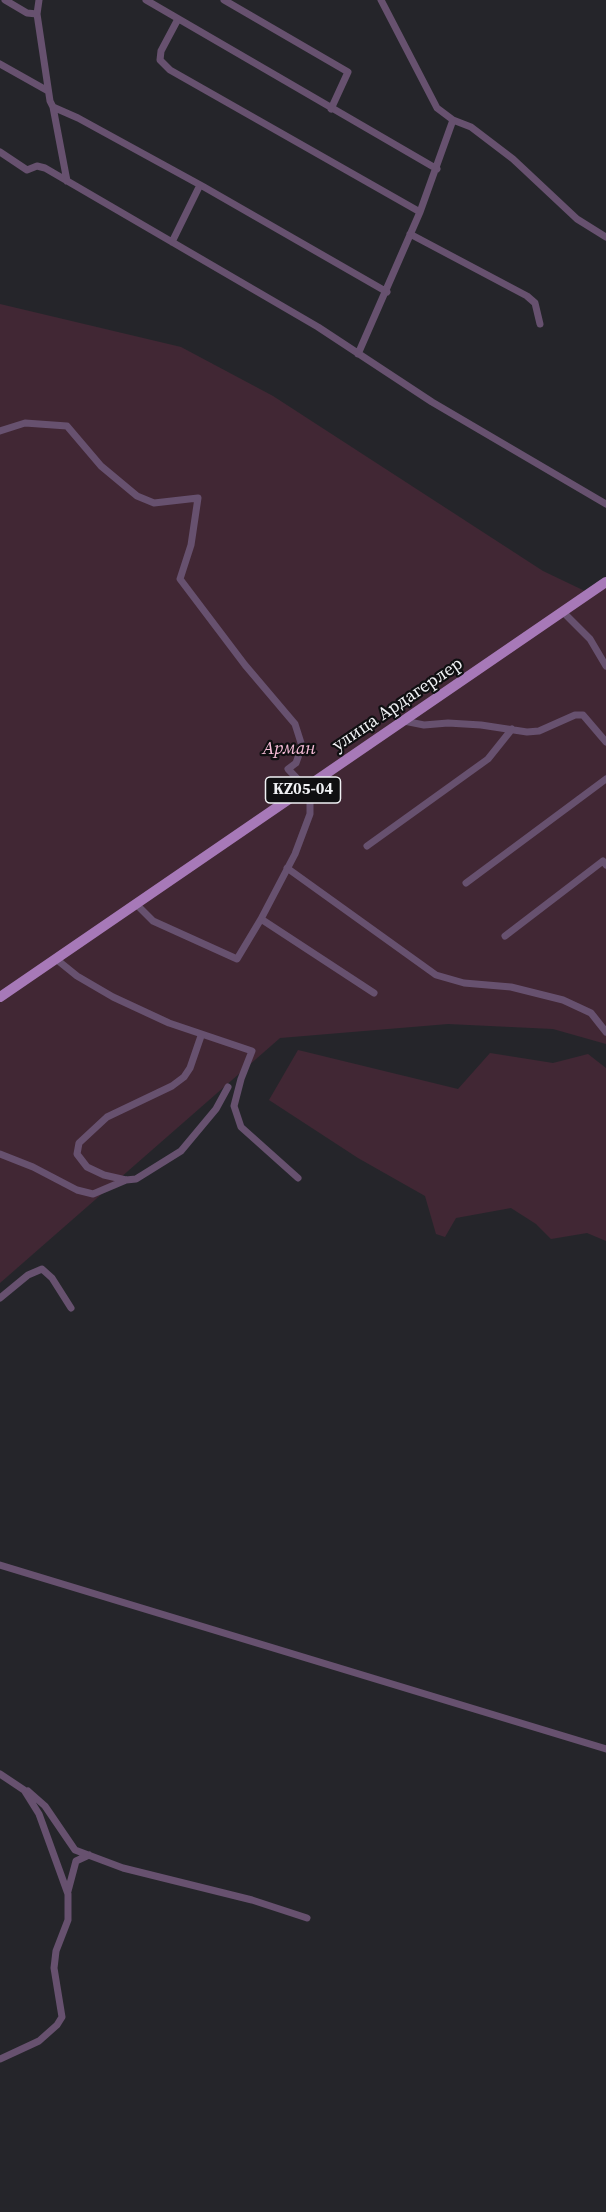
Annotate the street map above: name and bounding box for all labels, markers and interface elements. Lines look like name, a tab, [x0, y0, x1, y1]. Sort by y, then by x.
street label: улица Ардагерлер	[329, 653, 467, 757]
park label: Арман	[262, 738, 316, 760]
road number: KZ05-04	[266, 777, 340, 803]

